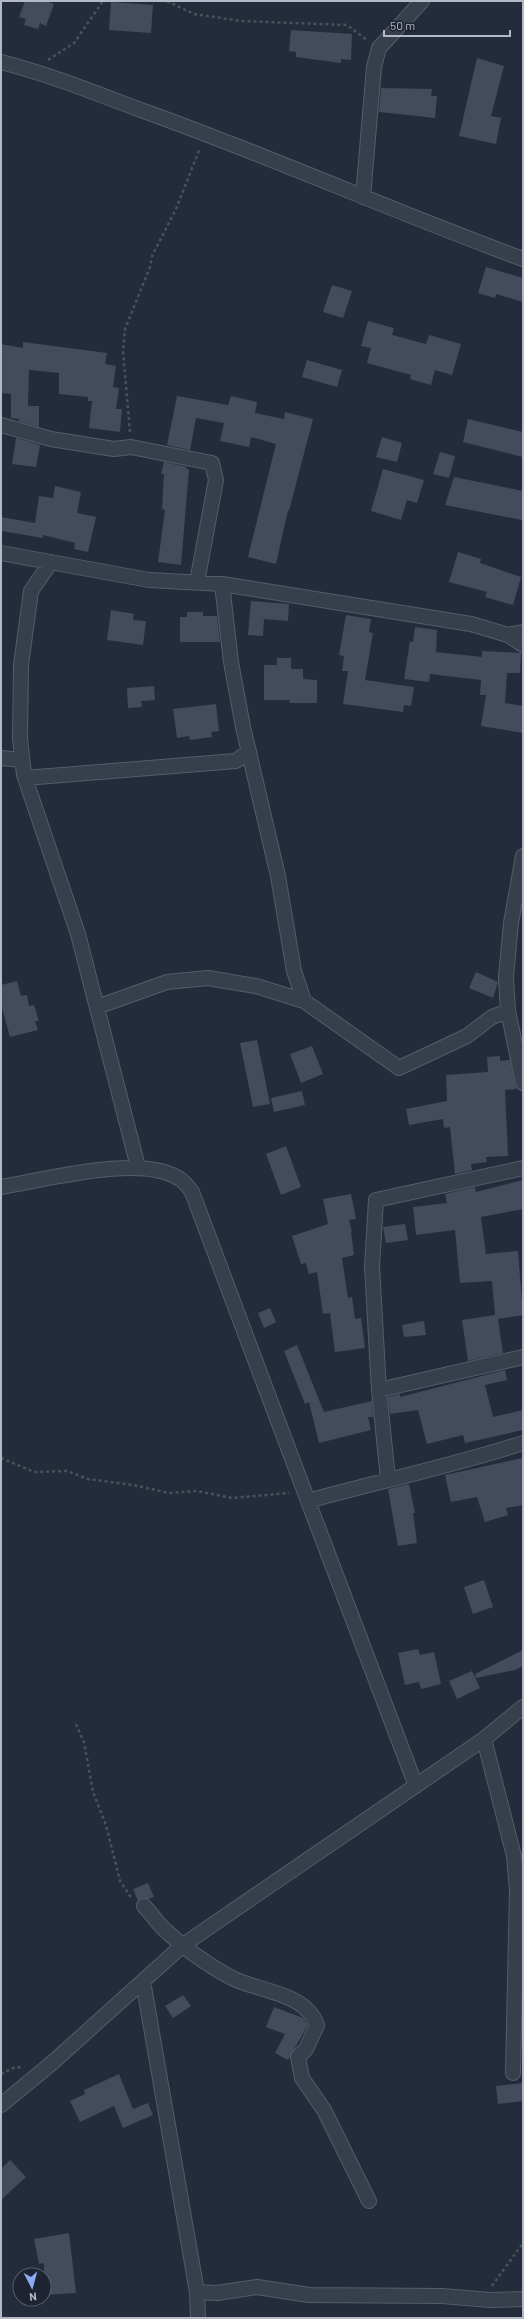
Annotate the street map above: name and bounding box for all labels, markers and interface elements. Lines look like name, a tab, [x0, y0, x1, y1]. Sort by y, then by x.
scale bar	[384, 12, 510, 38]
text: 50 m	[390, 18, 415, 32]
north arrow	[12, 2267, 52, 2307]
text: N	[29, 2291, 37, 2304]

